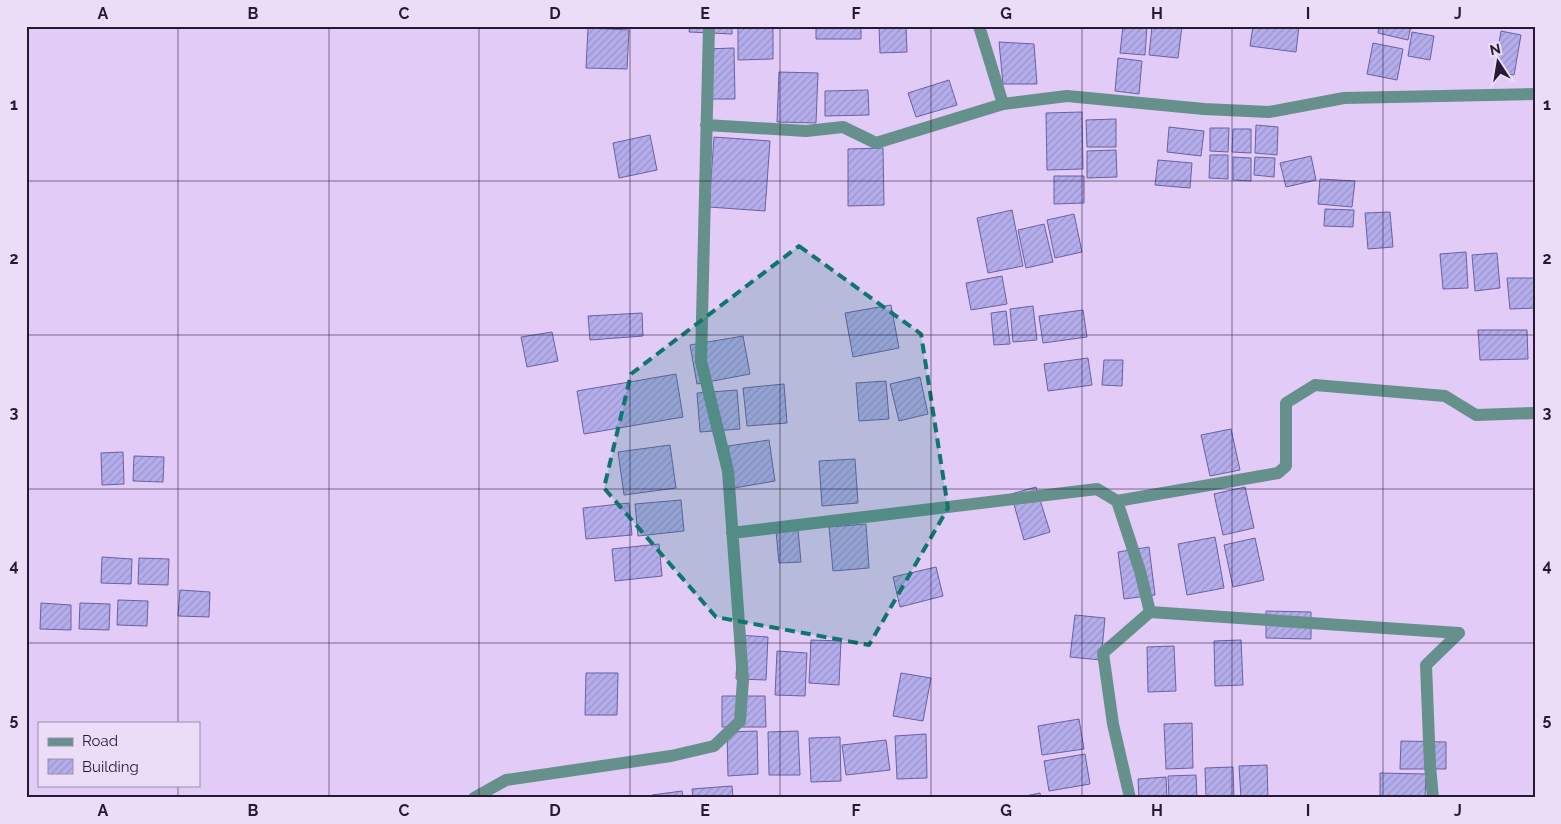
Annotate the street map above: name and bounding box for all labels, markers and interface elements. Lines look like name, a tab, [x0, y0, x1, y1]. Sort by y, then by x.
text: A	[98, 4, 109, 23]
text: B	[248, 4, 259, 23]
text: C	[399, 4, 410, 23]
text: D	[549, 4, 561, 23]
text: E	[700, 4, 710, 23]
text: F	[851, 4, 861, 23]
text: G	[1000, 4, 1012, 23]
text: H	[1151, 4, 1163, 23]
text: I	[1306, 4, 1310, 23]
text: J	[1454, 4, 1462, 23]
north arrow	[1474, 38, 1524, 88]
text: N	[1488, 40, 1502, 58]
text: 1	[10, 95, 18, 114]
text: 1	[1543, 95, 1551, 114]
text: 2	[9, 249, 19, 268]
text: 2	[1542, 249, 1552, 268]
text: 3	[10, 403, 19, 422]
text: 3	[1543, 403, 1552, 422]
text: 4	[9, 556, 19, 575]
text: 4	[1542, 556, 1552, 575]
text: 5	[10, 710, 19, 729]
text: 5	[1543, 710, 1552, 729]
legend	[38, 722, 200, 786]
text: Road	[82, 732, 118, 750]
text: Building	[82, 758, 139, 776]
text: A	[98, 801, 109, 820]
text: B	[248, 801, 259, 820]
text: C	[399, 801, 410, 820]
text: D	[549, 801, 561, 820]
text: E	[700, 801, 710, 820]
text: F	[851, 801, 861, 820]
text: G	[1000, 801, 1012, 820]
text: H	[1151, 801, 1163, 820]
text: I	[1306, 801, 1310, 820]
text: J	[1454, 801, 1462, 820]

